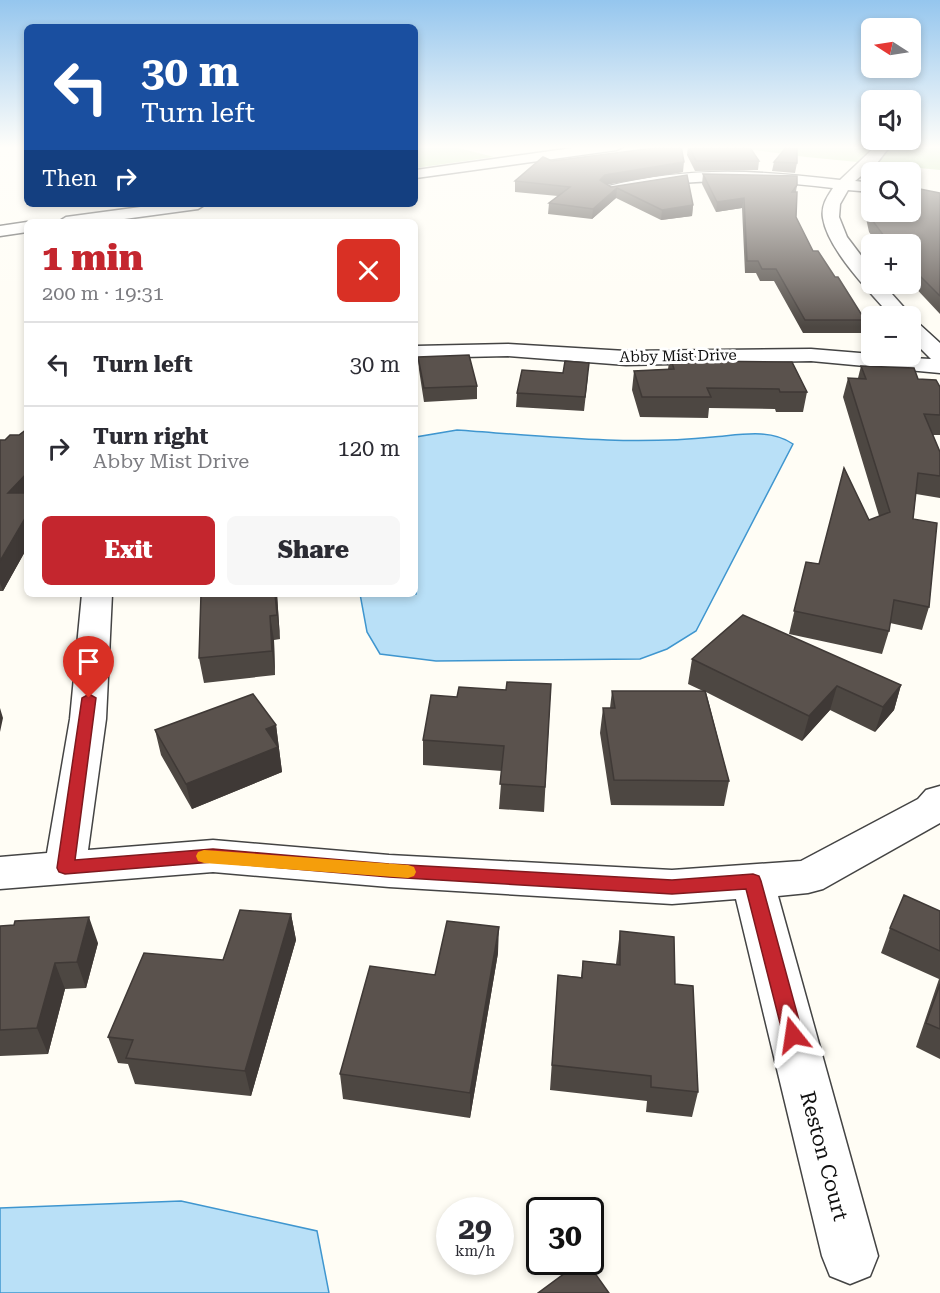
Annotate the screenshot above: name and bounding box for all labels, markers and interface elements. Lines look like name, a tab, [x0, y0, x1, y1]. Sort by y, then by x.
north arrow	[861, 18, 921, 78]
map controls	[861, 18, 921, 366]
text: 30 m	[141, 47, 239, 96]
icon: left	[42, 48, 120, 126]
button: sound	[861, 90, 921, 150]
text: Turn left	[141, 97, 255, 129]
icon: right	[109, 162, 142, 195]
button: search	[861, 162, 921, 222]
text: Then	[42, 166, 97, 191]
button: +	[861, 234, 921, 294]
text: 1 min	[42, 237, 143, 279]
button: close	[337, 239, 400, 302]
text: 200 m · 19:31	[42, 281, 164, 305]
button: −	[861, 306, 921, 366]
street label: Abby Mist Drive	[619, 346, 737, 366]
icon: left	[42, 348, 75, 381]
text: Turn left	[93, 352, 193, 377]
text: 30 m	[350, 352, 400, 377]
text: Turn right	[93, 424, 208, 449]
icon: right	[42, 432, 75, 465]
text: 120 m	[337, 436, 400, 461]
text: Abby Mist Drive	[93, 449, 249, 473]
button: Exit	[42, 516, 215, 585]
button: Share	[227, 516, 400, 585]
pin	[63, 636, 114, 698]
icon: arrive	[72, 645, 105, 678]
position arrow	[761, 1003, 825, 1067]
street label: Reston Court	[795, 1089, 853, 1224]
speed limit sign: 30	[526, 1197, 604, 1275]
text: 29	[458, 1211, 492, 1246]
text: km/h	[455, 1242, 495, 1260]

